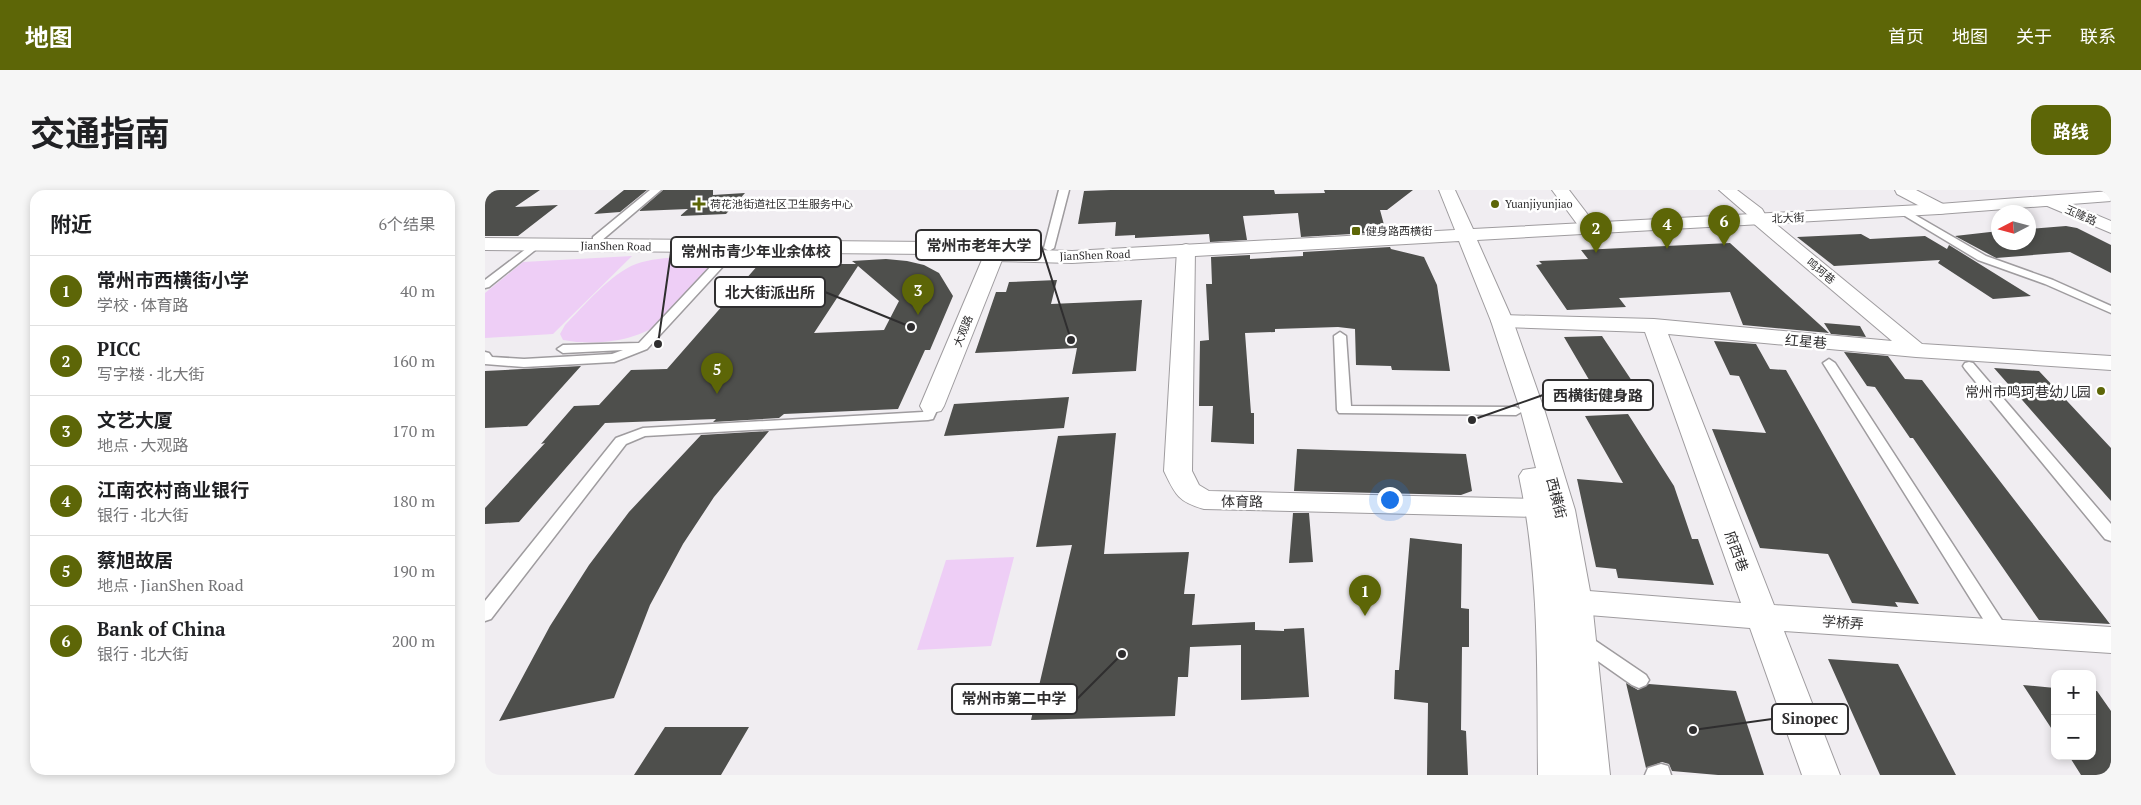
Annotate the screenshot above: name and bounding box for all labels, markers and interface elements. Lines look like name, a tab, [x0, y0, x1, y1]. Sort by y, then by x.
text: 地图	[25, 21, 73, 53]
text: 首页	[1888, 24, 1924, 48]
text: 地图	[1952, 24, 1988, 48]
text: 关于	[2016, 24, 2052, 48]
text: 联系	[2080, 24, 2116, 48]
button: 路线	[2031, 105, 2111, 155]
text: 交通指南	[30, 110, 170, 156]
marker: 荷花池街道社区卫生服务中心	[692, 197, 706, 211]
place label: 荷花池街道社区卫生服务中心	[710, 197, 853, 211]
place label: Yuanjiyunjiao	[1505, 197, 1573, 211]
marker: Yuanjiyunjiao	[1489, 198, 1501, 210]
street label: 玉隆路	[2063, 202, 2099, 228]
pin: 6	[1708, 205, 1740, 246]
north arrow	[1991, 205, 2036, 250]
pin: 4	[1651, 208, 1683, 249]
text: 附近	[50, 210, 92, 238]
street label: 北大街	[1771, 210, 1805, 226]
pin: 2	[1580, 212, 1612, 253]
text: 6个结果	[378, 213, 435, 235]
place label: 健身路西横街	[1366, 224, 1432, 238]
marker: 健身路西横街	[1350, 225, 1362, 237]
callout: 常州市老年大学	[916, 230, 1041, 260]
text: 常州市老年大学	[926, 235, 1032, 255]
callout: 常州市青少年业余体校	[671, 237, 841, 267]
street label: JianShen Road	[580, 238, 652, 254]
text: 常州市青少年业余体校	[681, 241, 831, 261]
street label: JianShen Road	[1059, 247, 1131, 263]
street label: 鸣珂巷	[1804, 255, 1838, 287]
text: 常州市西横街小学	[97, 267, 249, 292]
pin: 3	[902, 274, 934, 315]
callout: 北大街派出所	[715, 277, 825, 307]
text: 1	[61, 280, 71, 302]
text: 40 m	[400, 280, 435, 302]
text: 北大街派出所	[725, 282, 815, 302]
text: 学校 · 体育路	[97, 294, 189, 316]
street label: 大观路	[950, 313, 976, 349]
street label: 红星巷	[1784, 330, 1828, 352]
text: PICC	[97, 336, 141, 361]
text: 2	[61, 350, 71, 372]
text: 160 m	[392, 350, 435, 372]
pin: 5	[701, 353, 733, 394]
text: 写字楼 · 北大街	[97, 363, 205, 385]
callout: 西横街健身路	[1543, 380, 1653, 410]
place label: 常州市鸣珂巷幼儿园	[1965, 382, 2091, 401]
text: 西横街健身路	[1553, 385, 1643, 405]
marker: 常州市鸣珂巷幼儿园	[2095, 385, 2107, 397]
text: 文艺大厦	[97, 407, 173, 432]
text: 3	[61, 420, 71, 442]
text: 170 m	[392, 420, 435, 442]
text: 地点 · 大观路	[97, 434, 189, 456]
street label: 西横街	[1543, 475, 1571, 521]
text: 江南农村商业银行	[97, 477, 249, 502]
your location	[1377, 487, 1403, 513]
text: 4	[61, 490, 71, 512]
text: 180 m	[392, 490, 435, 512]
street label: 体育路	[1221, 491, 1263, 511]
text: 银行 · 北大街	[97, 504, 189, 526]
street label: 府西巷	[1721, 528, 1753, 574]
text: 蔡旭故居	[97, 547, 173, 572]
text: 5	[61, 560, 71, 582]
text: 190 m	[392, 560, 435, 582]
text: 地点 · JianShen Road	[97, 574, 244, 596]
pin: 1	[1349, 575, 1381, 616]
street label: 学桥弄	[1821, 611, 1865, 633]
text: Bank of China	[97, 616, 226, 641]
text: 6	[61, 630, 71, 652]
text: 200 m	[392, 630, 435, 652]
text: 银行 · 北大街	[97, 643, 189, 665]
map controls	[2051, 670, 2096, 760]
button: +	[2051, 670, 2096, 715]
callout: 常州市第二中学	[952, 684, 1077, 714]
text: 常州市第二中学	[961, 688, 1067, 708]
callout: Sinopec	[1772, 704, 1848, 734]
text: Sinopec	[1782, 708, 1838, 728]
button: −	[2051, 715, 2096, 760]

